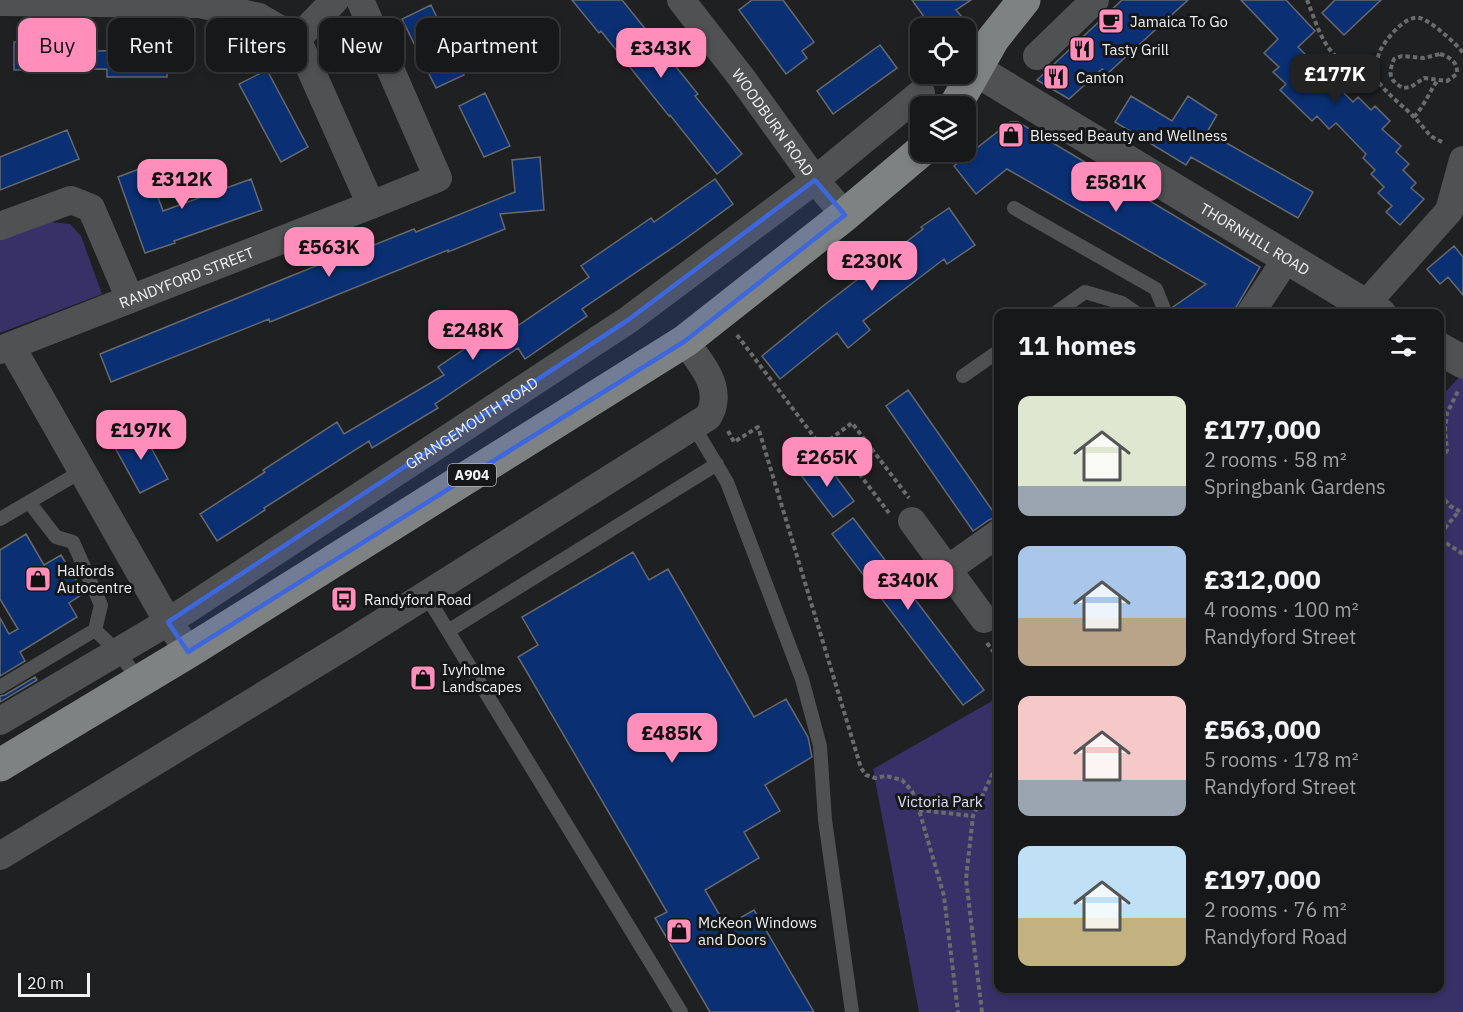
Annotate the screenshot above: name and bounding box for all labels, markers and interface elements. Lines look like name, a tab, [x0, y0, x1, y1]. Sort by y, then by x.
cafe icon: Jamaica To Go	[1096, 6, 1126, 36]
place label: Jamaica To Go	[1130, 12, 1228, 31]
chip: Buy	[18, 18, 96, 72]
chip: Rent	[108, 18, 194, 72]
chip: Filters	[206, 18, 307, 72]
chip: New	[319, 18, 404, 72]
chip: Apartment	[416, 18, 559, 72]
map controls	[910, 18, 976, 162]
button: locate	[910, 18, 976, 84]
pin: £343K	[619, 28, 703, 79]
text: £343K	[630, 34, 692, 61]
restaurant icon: Tasty Grill	[1067, 34, 1097, 64]
place label: Tasty Grill	[1102, 40, 1169, 59]
pin: £177K	[1293, 54, 1377, 105]
text: £177K	[1304, 60, 1366, 87]
restaurant icon: Canton	[1041, 62, 1071, 92]
street label: WOODBURN ROAD	[728, 64, 818, 179]
place label: Canton	[1076, 68, 1124, 87]
button: layers	[910, 96, 976, 162]
shop icon: Blessed Beauty and Wellness	[996, 120, 1026, 150]
place label: Blessed Beauty and Wellness	[1030, 126, 1227, 145]
pin: £312K	[140, 159, 224, 210]
pin: £581K	[1074, 162, 1158, 213]
text: £312K	[151, 165, 213, 192]
text: £581K	[1085, 168, 1147, 195]
street label: THORNHILL ROAD	[1197, 198, 1313, 279]
pin: £563K	[287, 227, 371, 278]
text: £563K	[298, 233, 360, 260]
pin: £230K	[830, 241, 914, 292]
street label: RANDYFORD STREET	[116, 242, 257, 312]
text: £230K	[841, 247, 903, 274]
pin: £248K	[431, 310, 515, 361]
text: £248K	[442, 316, 504, 343]
text: 11 homes	[1018, 328, 1136, 362]
icon: filters	[1387, 329, 1420, 362]
street label: GRANGEMOUTH ROAD	[402, 372, 541, 473]
pin: £197K	[99, 410, 183, 461]
text: £177,000	[1204, 412, 1321, 446]
text: £197K	[110, 416, 172, 443]
icon: home	[1066, 420, 1138, 492]
pin: £265K	[785, 437, 869, 488]
text: £265K	[796, 443, 858, 470]
text: 2 rooms · 58 m²	[1204, 446, 1347, 473]
road number: A904	[448, 464, 496, 486]
text: Springbank Gardens	[1204, 473, 1386, 500]
pin: £340K	[866, 560, 950, 611]
place label: Halfords Autocentre	[57, 561, 132, 597]
text: £312,000	[1204, 562, 1321, 596]
shop icon: Halfords Autocentre	[23, 564, 53, 594]
text: £340K	[877, 566, 939, 593]
icon: home	[1066, 570, 1138, 642]
bus stop icon: Randyford Road	[329, 584, 359, 614]
place label: Randyford Road	[364, 590, 472, 609]
text: 4 rooms · 100 m²	[1204, 596, 1359, 623]
text: Randyford Street	[1204, 623, 1356, 650]
place label: Ivyholme Landscapes	[442, 660, 522, 696]
shop icon: Ivyholme Landscapes	[408, 663, 438, 693]
text: £563,000	[1204, 712, 1321, 746]
pin: £485K	[630, 713, 714, 764]
text: £485K	[641, 719, 703, 746]
icon: home	[1066, 720, 1138, 792]
text: 5 rooms · 178 m²	[1204, 746, 1359, 773]
text: Randyford Street	[1204, 773, 1356, 800]
park label: Victoria Park	[897, 792, 983, 811]
text: £197,000	[1204, 862, 1321, 896]
icon: home	[1066, 870, 1138, 942]
text: 2 rooms · 76 m²	[1204, 896, 1347, 923]
place label: McKeon Windows and Doors	[698, 913, 817, 949]
shop icon: McKeon Windows and Doors	[664, 916, 694, 946]
text: Randyford Road	[1204, 923, 1347, 950]
scale bar	[18, 970, 90, 998]
text: 20 m	[27, 973, 64, 993]

